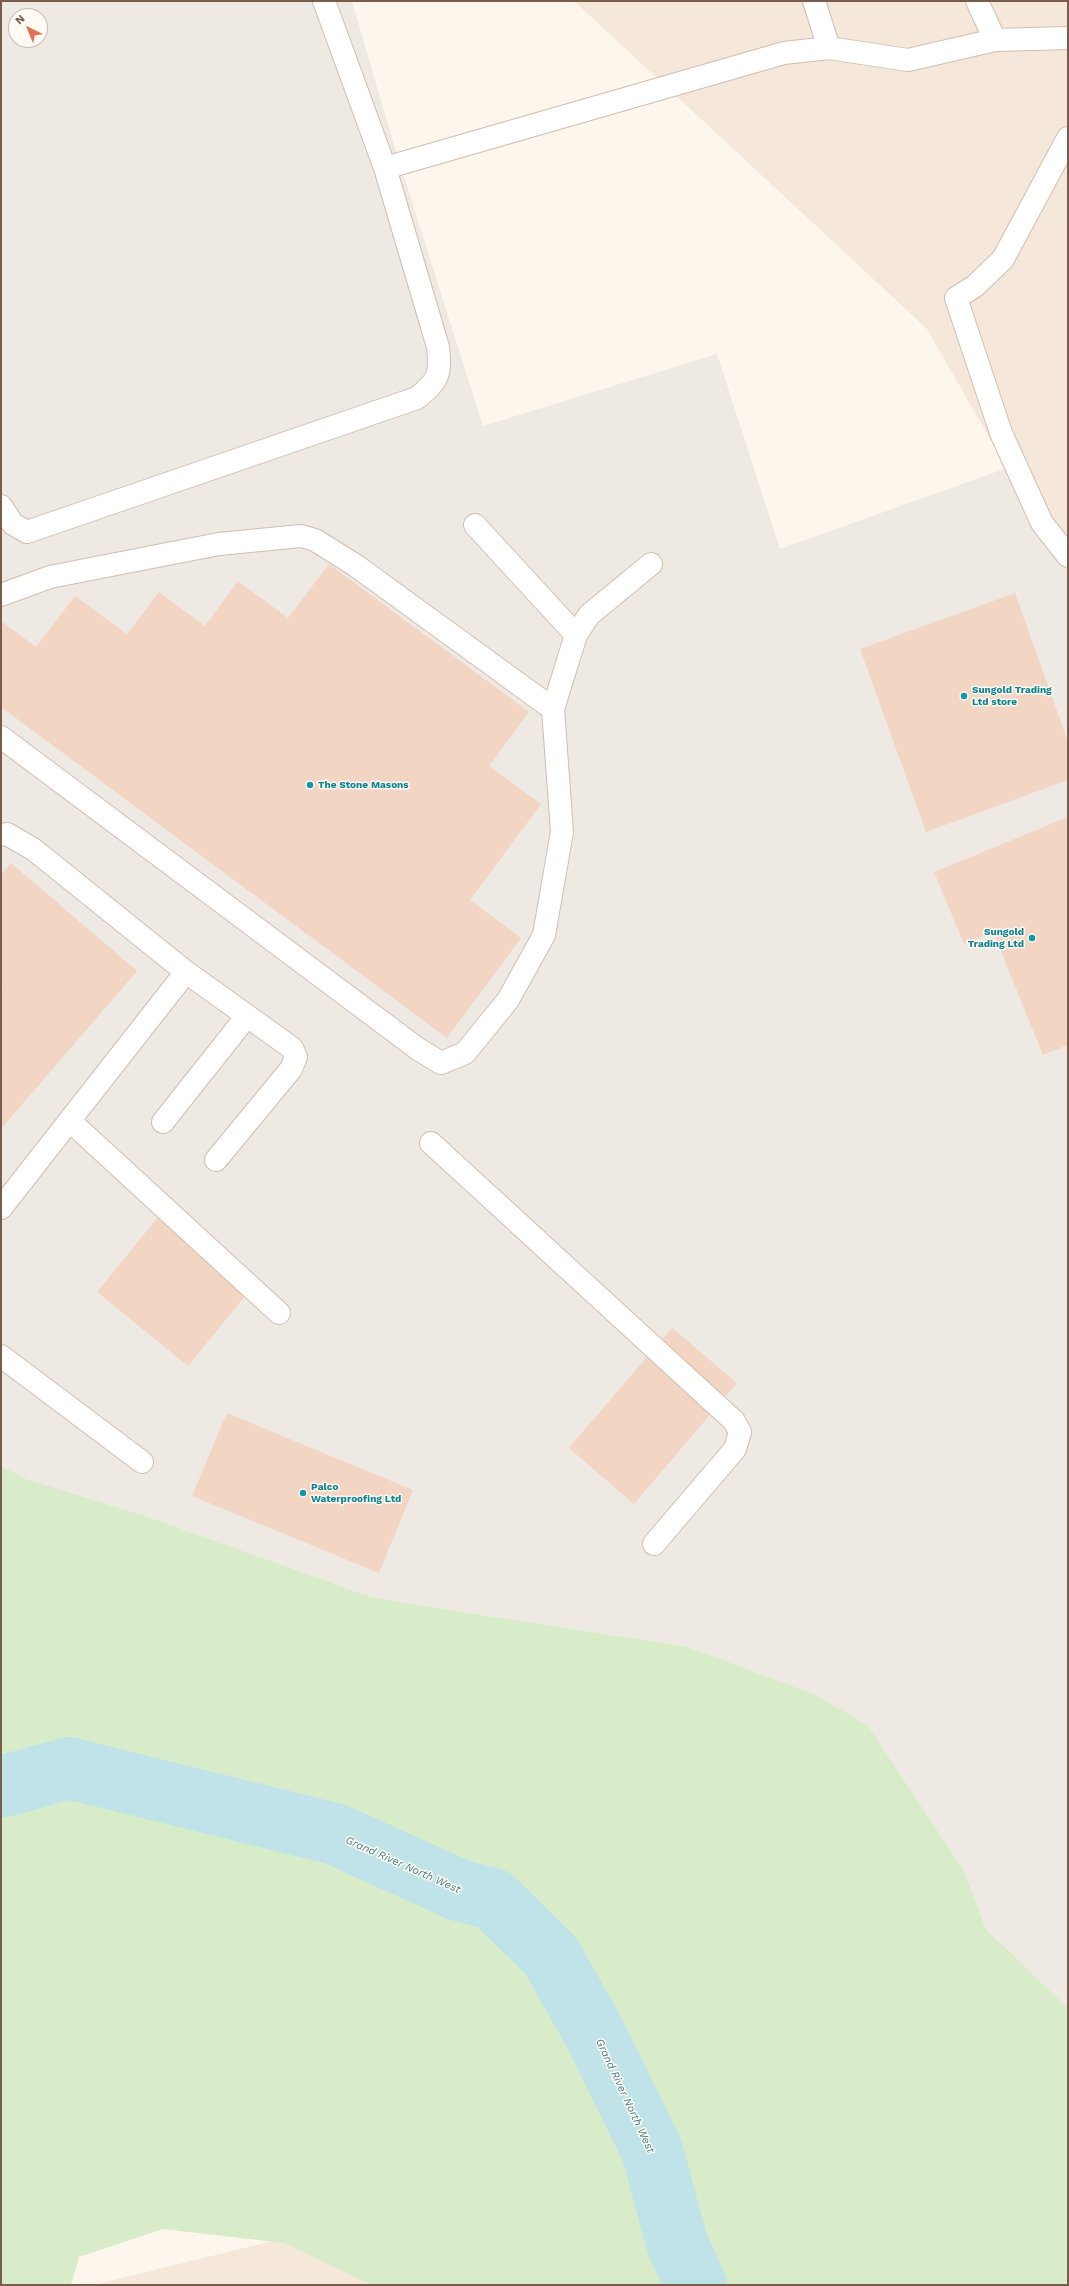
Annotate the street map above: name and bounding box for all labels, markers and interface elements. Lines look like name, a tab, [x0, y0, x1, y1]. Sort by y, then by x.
north arrow	[8, 8, 48, 48]
text: N	[13, 12, 28, 27]
place label: Sungold Trading Ltd store	[972, 684, 1052, 708]
marker: Sungold Trading Ltd store	[959, 691, 969, 701]
place label: The Stone Masons	[318, 779, 409, 791]
marker: The Stone Masons	[305, 780, 315, 790]
place label: Sungold Trading Ltd	[968, 926, 1024, 950]
marker: Sungold Trading Ltd	[1027, 933, 1037, 943]
place label: Palco Waterproofing Ltd	[311, 1481, 401, 1504]
marker: Palco Waterproofing Ltd	[298, 1488, 308, 1498]
water label: Grand River North West	[343, 1834, 463, 1896]
water label: Grand River North West	[593, 2037, 657, 2155]

